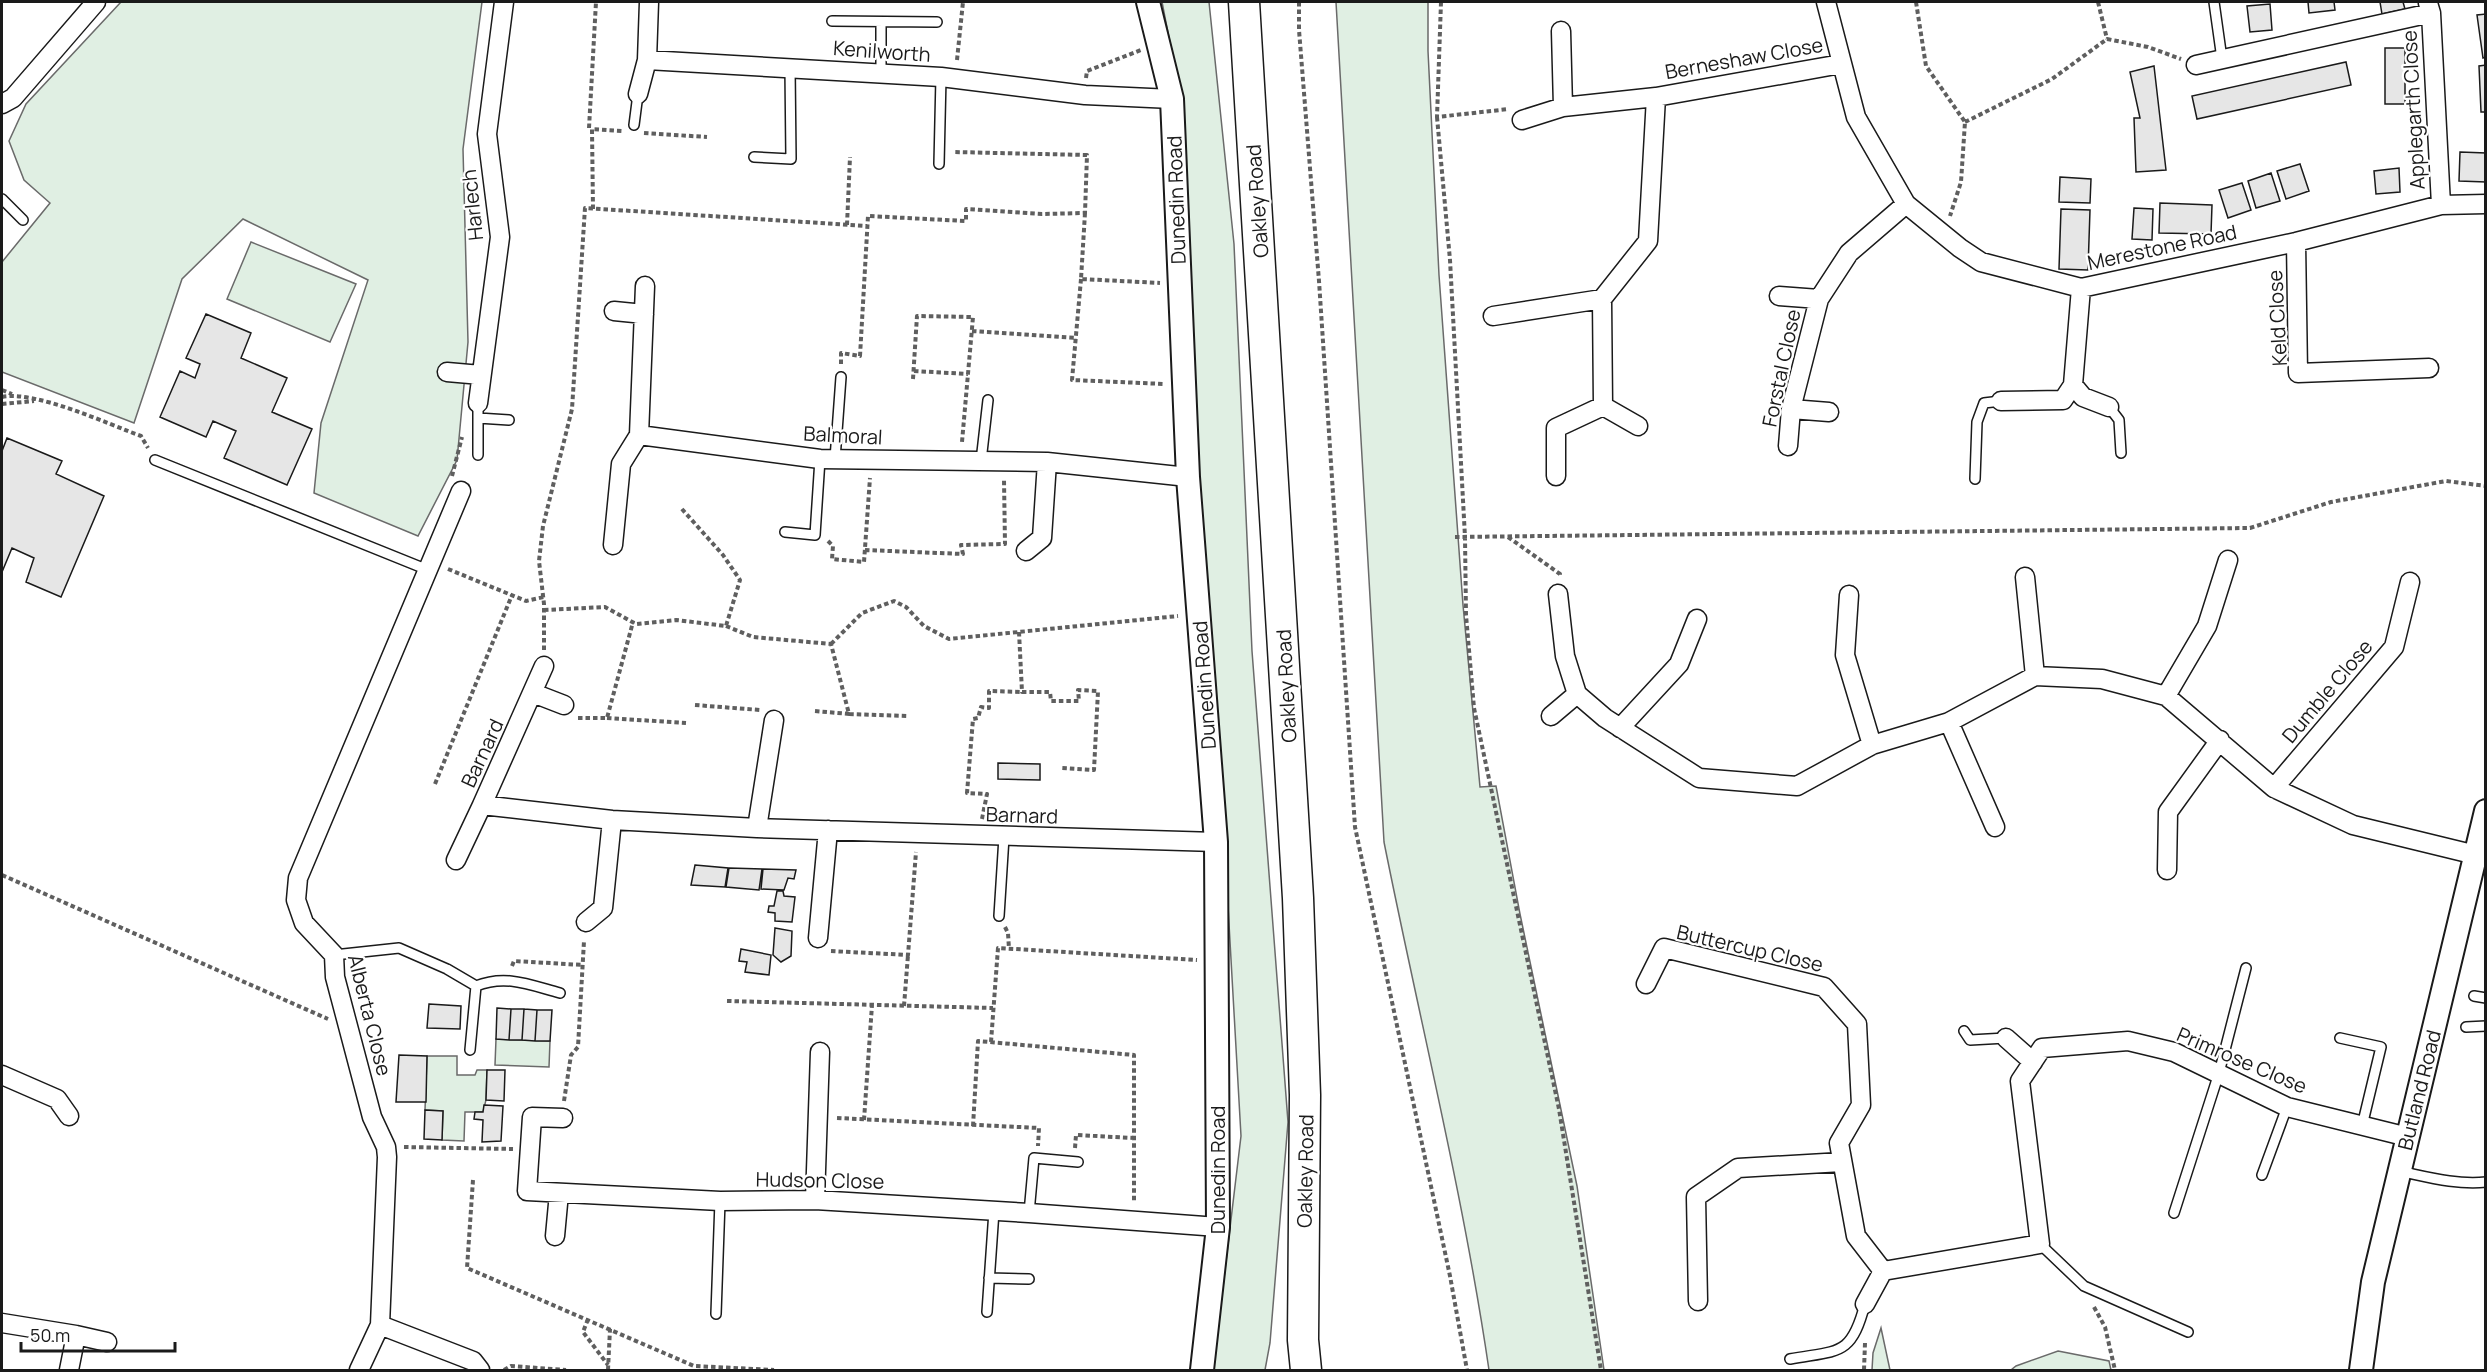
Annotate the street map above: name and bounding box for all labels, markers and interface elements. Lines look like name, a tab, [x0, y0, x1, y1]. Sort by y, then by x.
street label: Applegarth Close	[2395, 30, 2431, 190]
street label: Berneshaw Close	[1663, 31, 1825, 85]
street label: Kenilworth	[832, 34, 932, 68]
street label: Dunedin Road	[1160, 135, 1192, 265]
street label: Oakley Road	[1240, 143, 1274, 259]
street label: Harlech	[455, 168, 489, 242]
street label: Merestone Road	[2085, 218, 2239, 276]
street label: Keld Close	[2261, 269, 2293, 367]
street label: Forstal Close	[1755, 307, 1807, 429]
street label: Balmoral	[803, 419, 883, 451]
street label: Dunedin Road	[1186, 620, 1222, 750]
street label: Oakley Road	[1270, 629, 1302, 743]
street label: Dumble Close	[2276, 634, 2378, 748]
street label: Barnard	[454, 714, 510, 792]
street label: Barnard	[985, 800, 1059, 830]
street label: Buttercup Close	[1674, 918, 1826, 978]
street label: Alberta Close	[342, 952, 398, 1078]
street label: Primrose Close	[2173, 1020, 2311, 1100]
street label: Butland Road	[2391, 1027, 2447, 1153]
street label: Dunedin Road	[1204, 1106, 1231, 1234]
street label: Oakley Road	[1291, 1114, 1319, 1228]
street label: Hudson Close	[756, 1165, 884, 1195]
scale bar	[21, 1315, 176, 1353]
text: 50 m	[30, 1323, 70, 1347]

